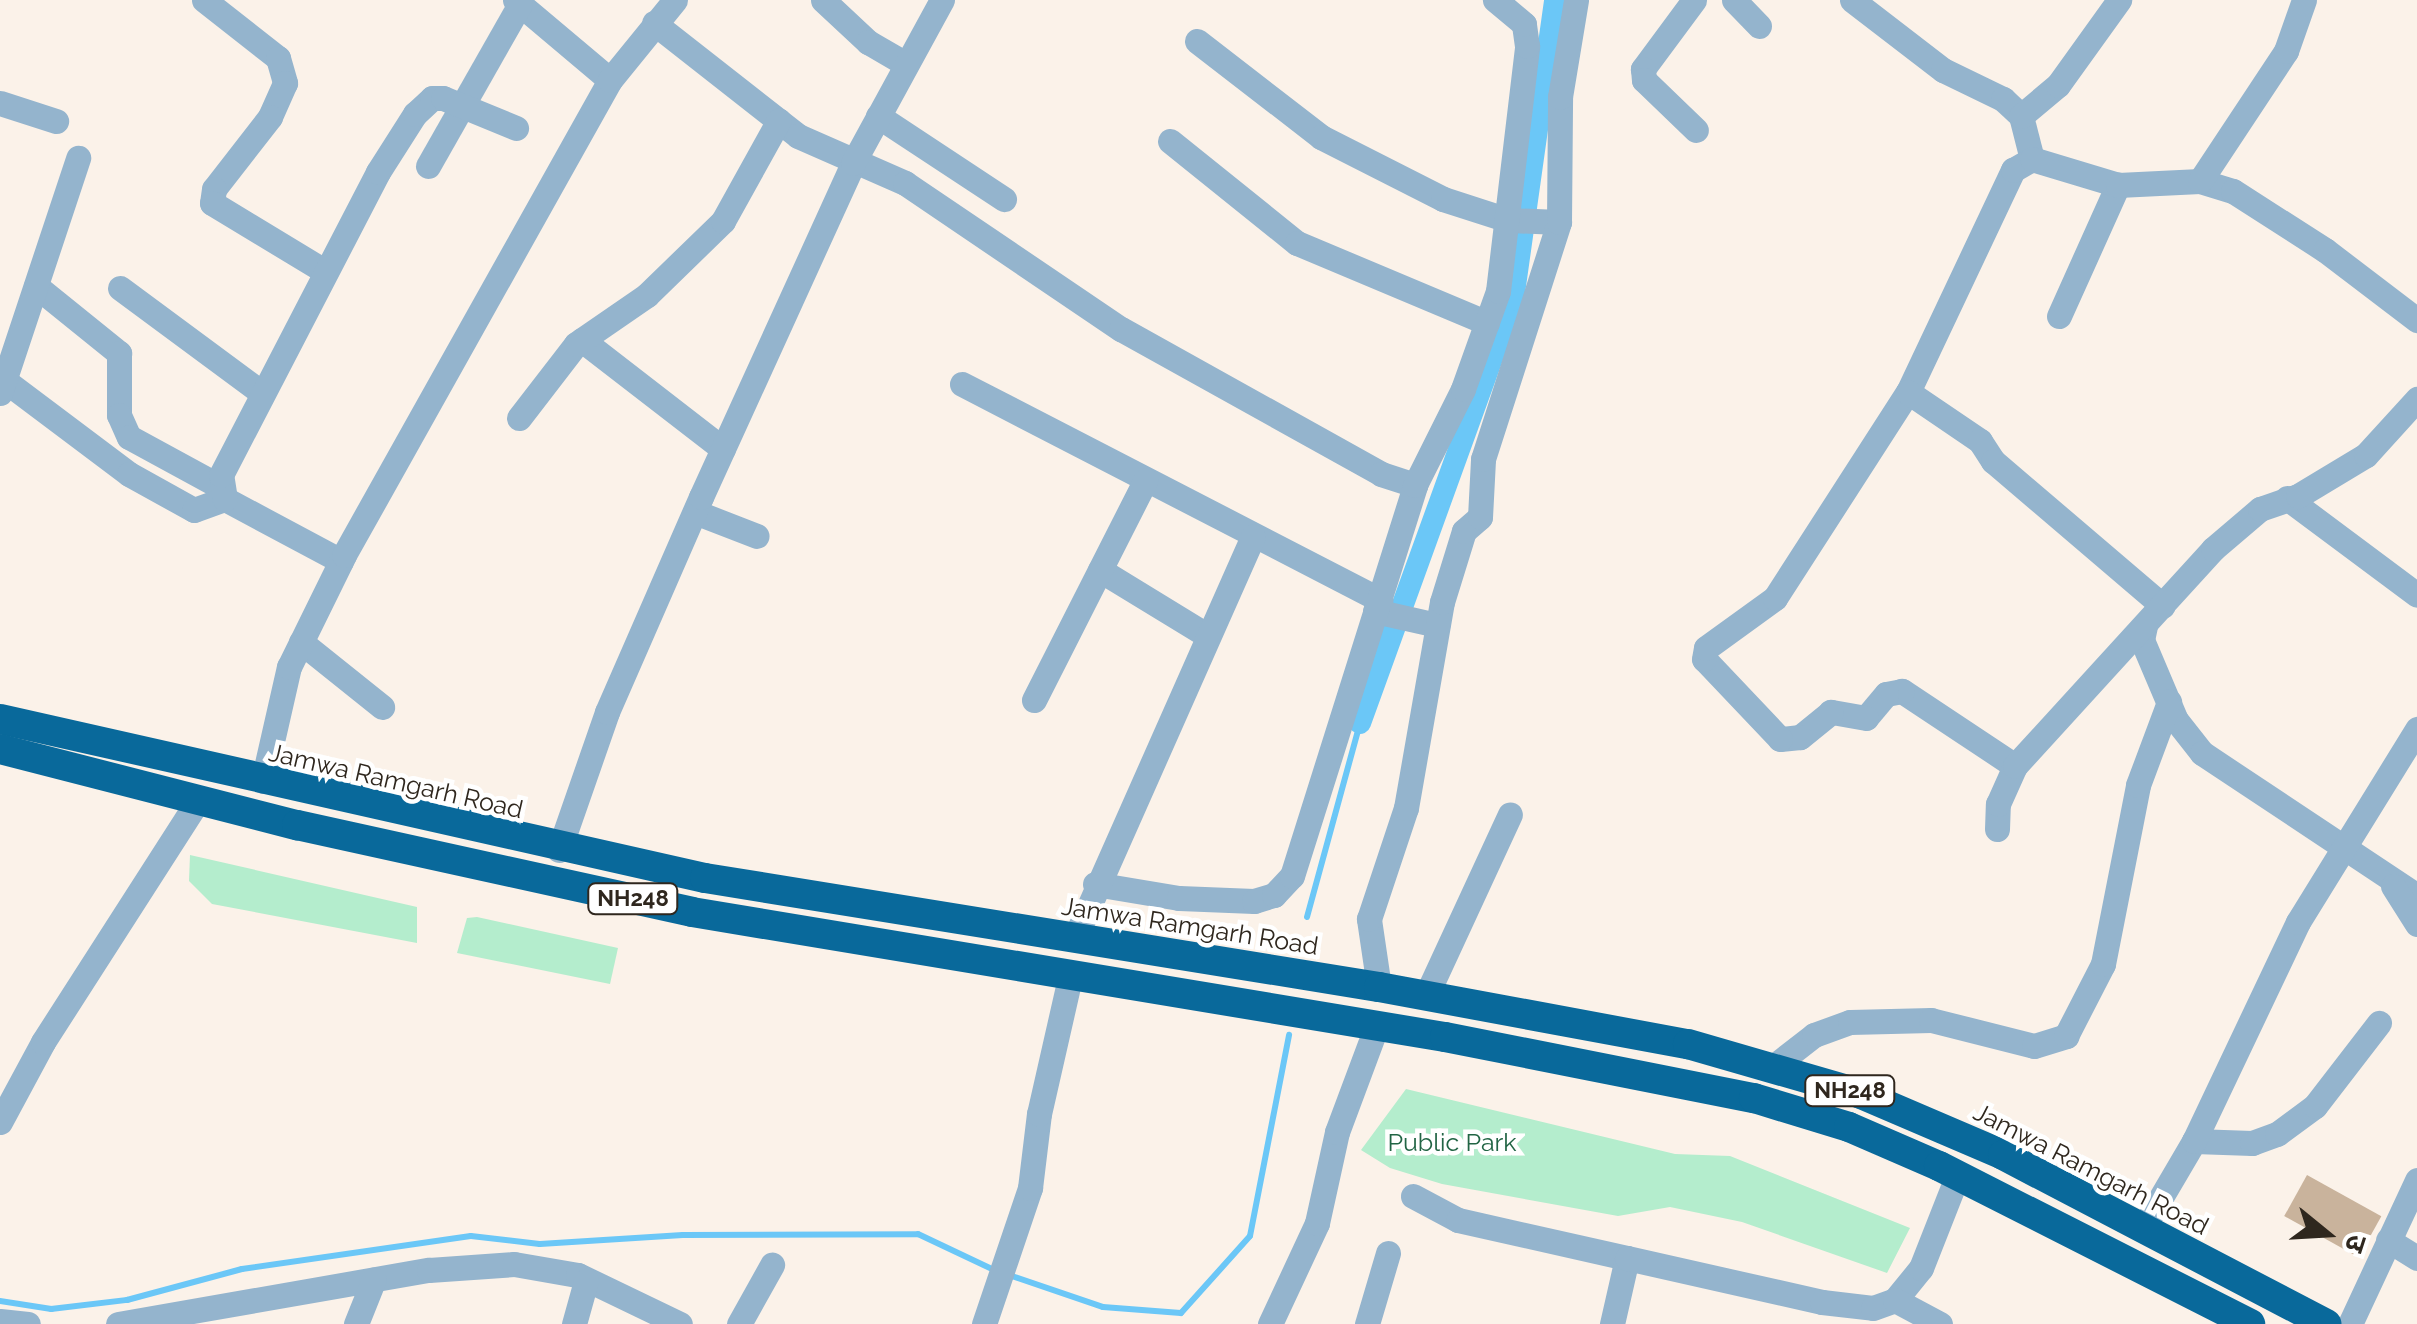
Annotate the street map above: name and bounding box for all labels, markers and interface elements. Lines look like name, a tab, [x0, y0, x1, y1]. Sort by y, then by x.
street label: Jamwa Ramgarh Road	[266, 737, 526, 825]
road number: NH248	[586, 882, 680, 916]
street label: Jamwa Ramgarh Road	[1059, 891, 1321, 961]
road number: NH248	[1802, 1074, 1898, 1108]
street label: Jamwa Ramgarh Road	[1969, 1097, 2213, 1241]
park label: Public Park	[1387, 1127, 1517, 1157]
north arrow	[2277, 1184, 2377, 1284]
text: उ	[2338, 1231, 2374, 1256]

